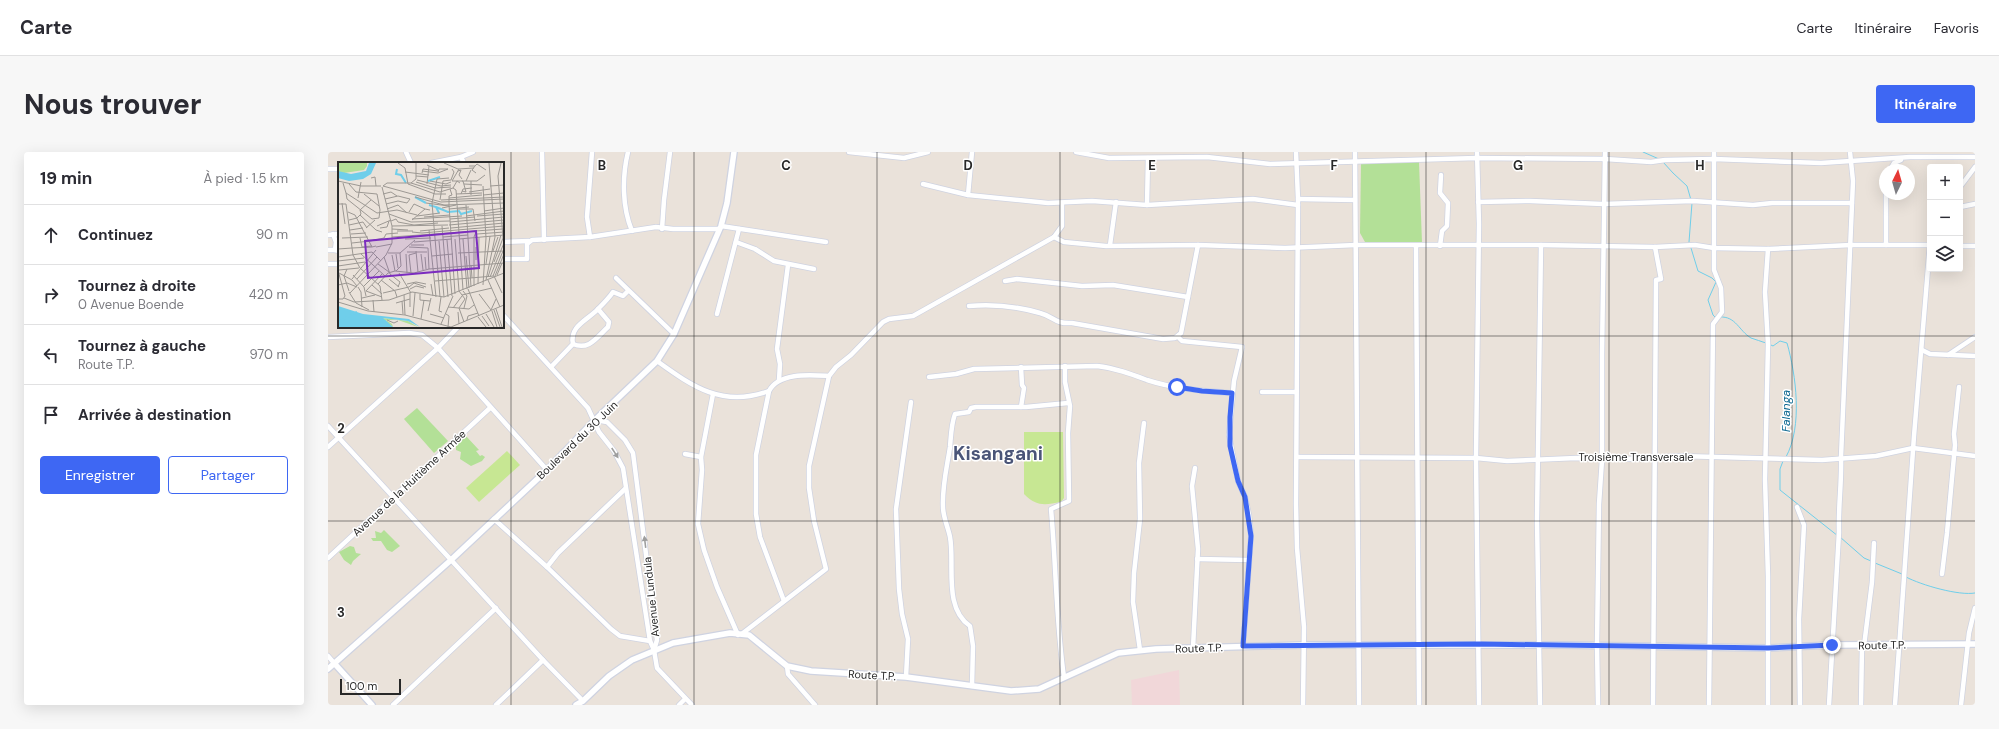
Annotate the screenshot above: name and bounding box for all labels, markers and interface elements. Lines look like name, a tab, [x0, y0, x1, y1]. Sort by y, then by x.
text: Carte	[20, 15, 72, 40]
text: Carte	[1797, 19, 1833, 37]
text: Itinéraire	[1855, 19, 1912, 37]
text: Favoris	[1934, 19, 1979, 37]
button: Itinéraire	[1876, 85, 1975, 123]
text: Nous trouver	[24, 86, 201, 123]
text: B	[598, 157, 606, 174]
text: C	[781, 157, 791, 174]
text: D	[963, 157, 973, 174]
text: E	[1148, 157, 1156, 174]
text: F	[1330, 157, 1338, 174]
text: G	[1513, 157, 1523, 174]
text: H	[1695, 157, 1705, 174]
inset map	[338, 162, 504, 328]
north arrow	[1879, 164, 1915, 200]
map controls	[1927, 164, 1963, 272]
button: +	[1927, 164, 1963, 200]
text: 19 min	[40, 167, 92, 189]
text: À pied · 1.5 km	[203, 170, 288, 187]
button: −	[1927, 200, 1963, 236]
icon: ahead	[40, 224, 62, 246]
text: Continuez	[78, 225, 153, 245]
text: 90 m	[256, 226, 288, 243]
button: layers	[1927, 236, 1963, 272]
text: Tournez à droite	[78, 276, 196, 296]
icon: right	[40, 284, 62, 306]
text: 420 m	[249, 286, 288, 303]
text: 0 Avenue Boende	[78, 296, 184, 313]
text: Tournez à gauche	[78, 336, 206, 356]
icon: left	[40, 344, 62, 366]
text: 970 m	[249, 346, 288, 363]
text: Route T.P.	[78, 356, 134, 373]
route start	[1168, 378, 1186, 396]
water label: Falanga	[1778, 390, 1794, 432]
street label: Boulevard du 30 Juin	[534, 398, 620, 482]
icon: arrive	[40, 404, 62, 426]
text: Arrivée à destination	[78, 405, 231, 425]
text: 2	[337, 420, 345, 437]
street label: Avenue de la Huitième Armée	[349, 427, 469, 539]
district label: Kisangani	[953, 441, 1043, 466]
one-way arrow	[611, 448, 619, 458]
street label: Troisième Transversale	[1578, 450, 1694, 464]
button: Enregistrer	[40, 456, 160, 494]
button: Partager	[168, 456, 288, 494]
one-way arrow	[642, 536, 648, 548]
street label: Avenue Lundula	[640, 556, 662, 638]
text: 3	[337, 604, 345, 621]
route end	[1823, 636, 1841, 654]
street label: Route T.P.	[1858, 638, 1906, 652]
street label: Route T.P.	[1175, 640, 1223, 656]
street label: Route T.P.	[848, 667, 896, 683]
scale bar	[340, 677, 401, 696]
text: 100 m	[346, 679, 377, 693]

